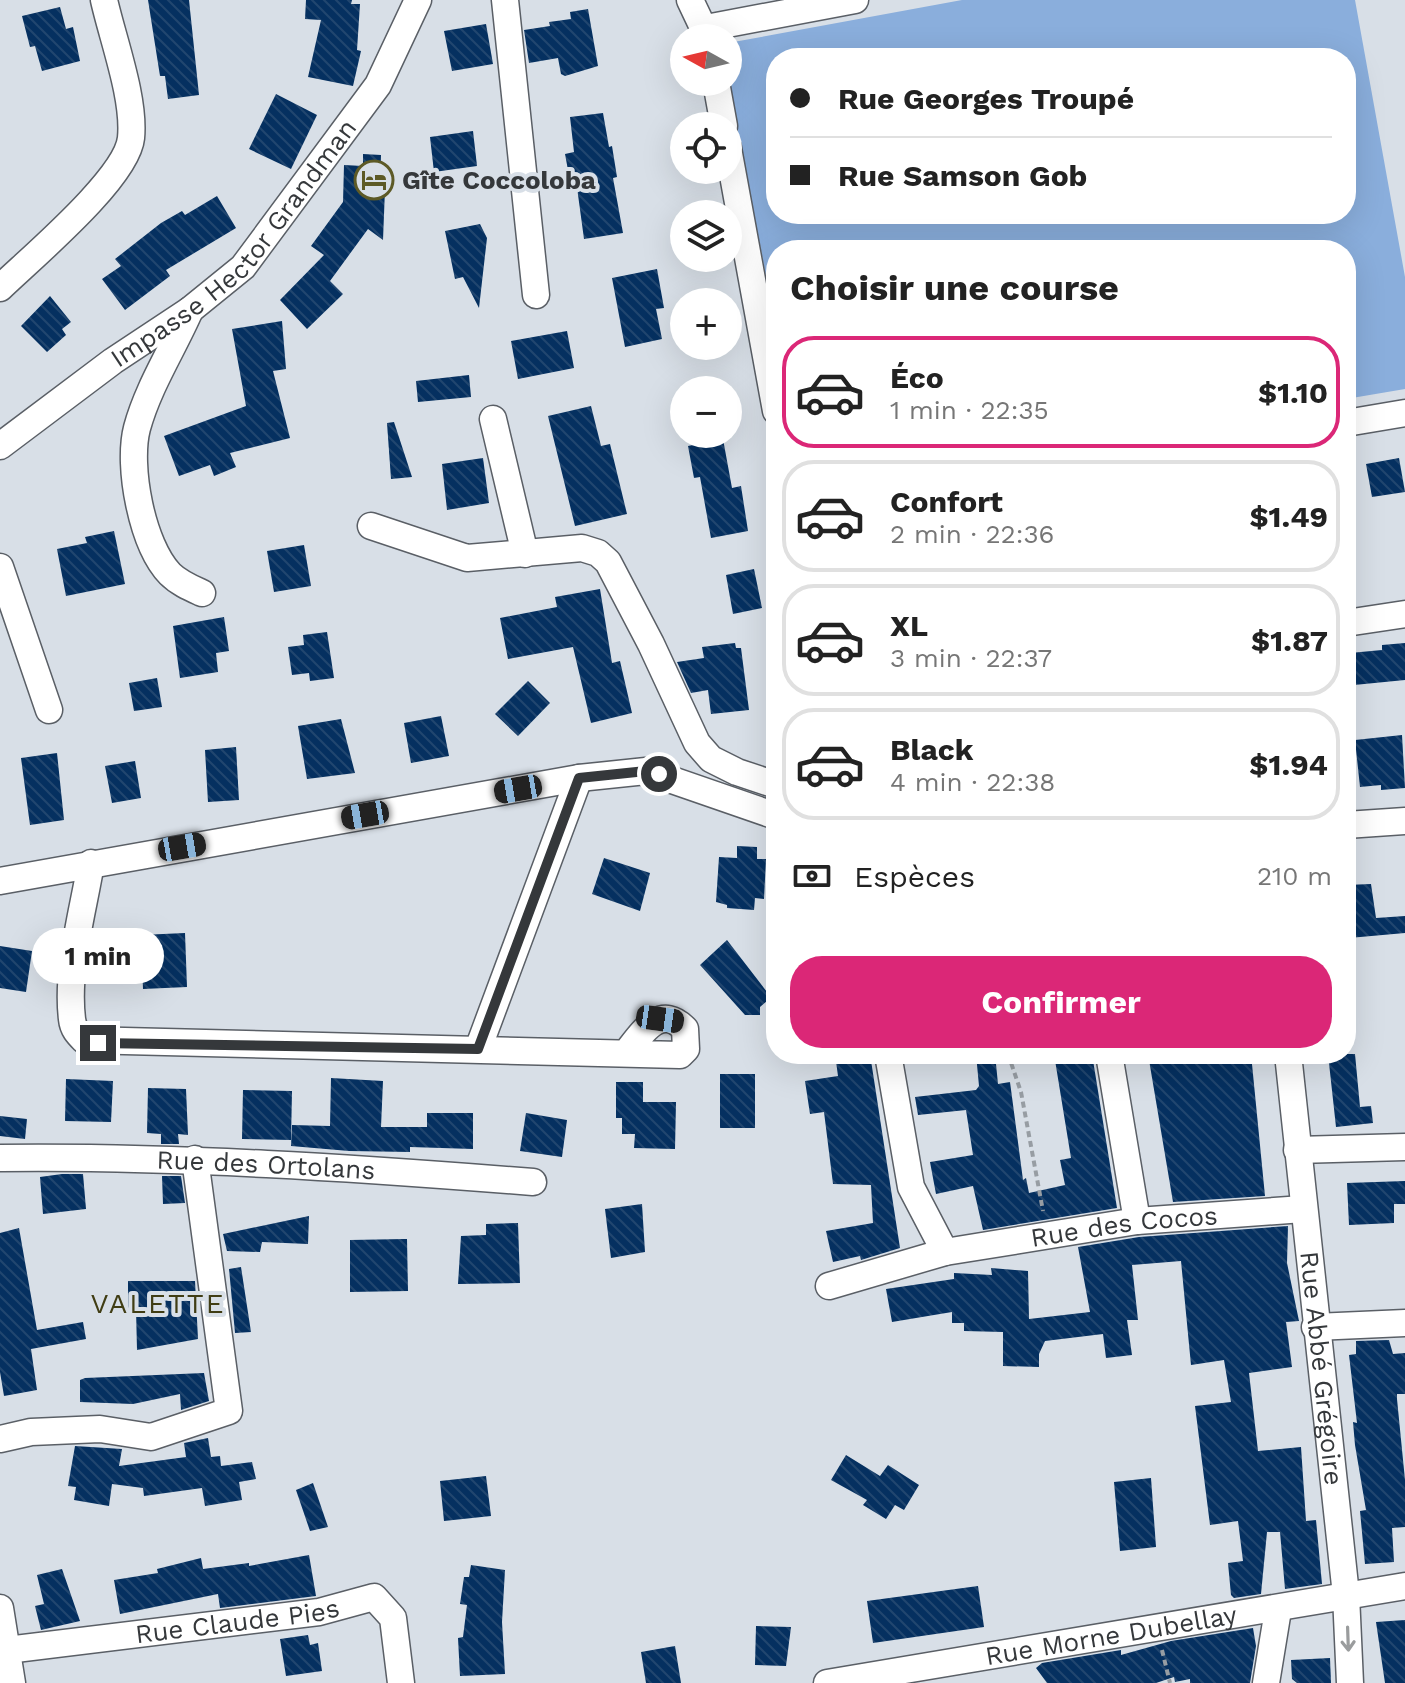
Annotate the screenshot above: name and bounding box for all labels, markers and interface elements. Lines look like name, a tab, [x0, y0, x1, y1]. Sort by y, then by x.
north arrow	[670, 24, 742, 96]
map controls	[670, 24, 742, 448]
text: Rue Georges Troupé	[838, 81, 1134, 116]
button: locate	[670, 112, 742, 184]
street label: Impasse Hector Grandman	[105, 113, 362, 373]
text: Rue Samson Gob	[838, 158, 1087, 193]
hotel icon: Gîte Coccoloba	[353, 159, 395, 201]
place label: Gîte Coccoloba	[402, 165, 596, 195]
button: layers	[670, 200, 742, 272]
text: Choisir une course	[790, 267, 1119, 309]
button: +	[670, 288, 742, 360]
icon: car	[794, 356, 866, 428]
text: Éco	[890, 360, 944, 395]
text: $1.10	[1258, 375, 1328, 410]
button: −	[670, 376, 742, 448]
text: 1 min · 22:35	[890, 395, 1049, 425]
icon: car	[794, 480, 866, 552]
text: Confort	[890, 484, 1003, 519]
text: $1.49	[1249, 499, 1328, 534]
text: 2 min · 22:36	[890, 519, 1054, 549]
icon: car	[794, 604, 866, 676]
text: XL	[890, 608, 928, 643]
text: $1.87	[1251, 623, 1328, 658]
text: 3 min · 22:37	[890, 643, 1052, 673]
icon: car	[794, 728, 866, 800]
text: Black	[890, 732, 974, 767]
text: $1.94	[1249, 747, 1328, 782]
route start	[641, 756, 677, 792]
text: 4 min · 22:38	[890, 767, 1055, 797]
car	[492, 773, 544, 805]
car	[339, 799, 391, 831]
car	[156, 831, 208, 863]
icon: cash	[790, 854, 834, 898]
text: Espèces	[854, 859, 975, 894]
text: 210 m	[1257, 861, 1332, 891]
callout: 1 min	[32, 927, 164, 983]
text: 1 min	[65, 941, 131, 971]
button: Confirmer	[790, 956, 1332, 1048]
car	[635, 1004, 685, 1034]
route end	[80, 1025, 116, 1061]
street label: Rue des Ortolans	[156, 1145, 376, 1185]
street label: Rue des Cocos	[1029, 1200, 1219, 1253]
street label: Rue Abbé Grégoire	[1294, 1250, 1349, 1487]
district label: VALETTE	[90, 1287, 226, 1320]
street label: Rue Claude Pies	[134, 1592, 343, 1649]
street label: Rue Morne Dubellay	[983, 1599, 1240, 1671]
one-way arrow	[1341, 1625, 1356, 1652]

